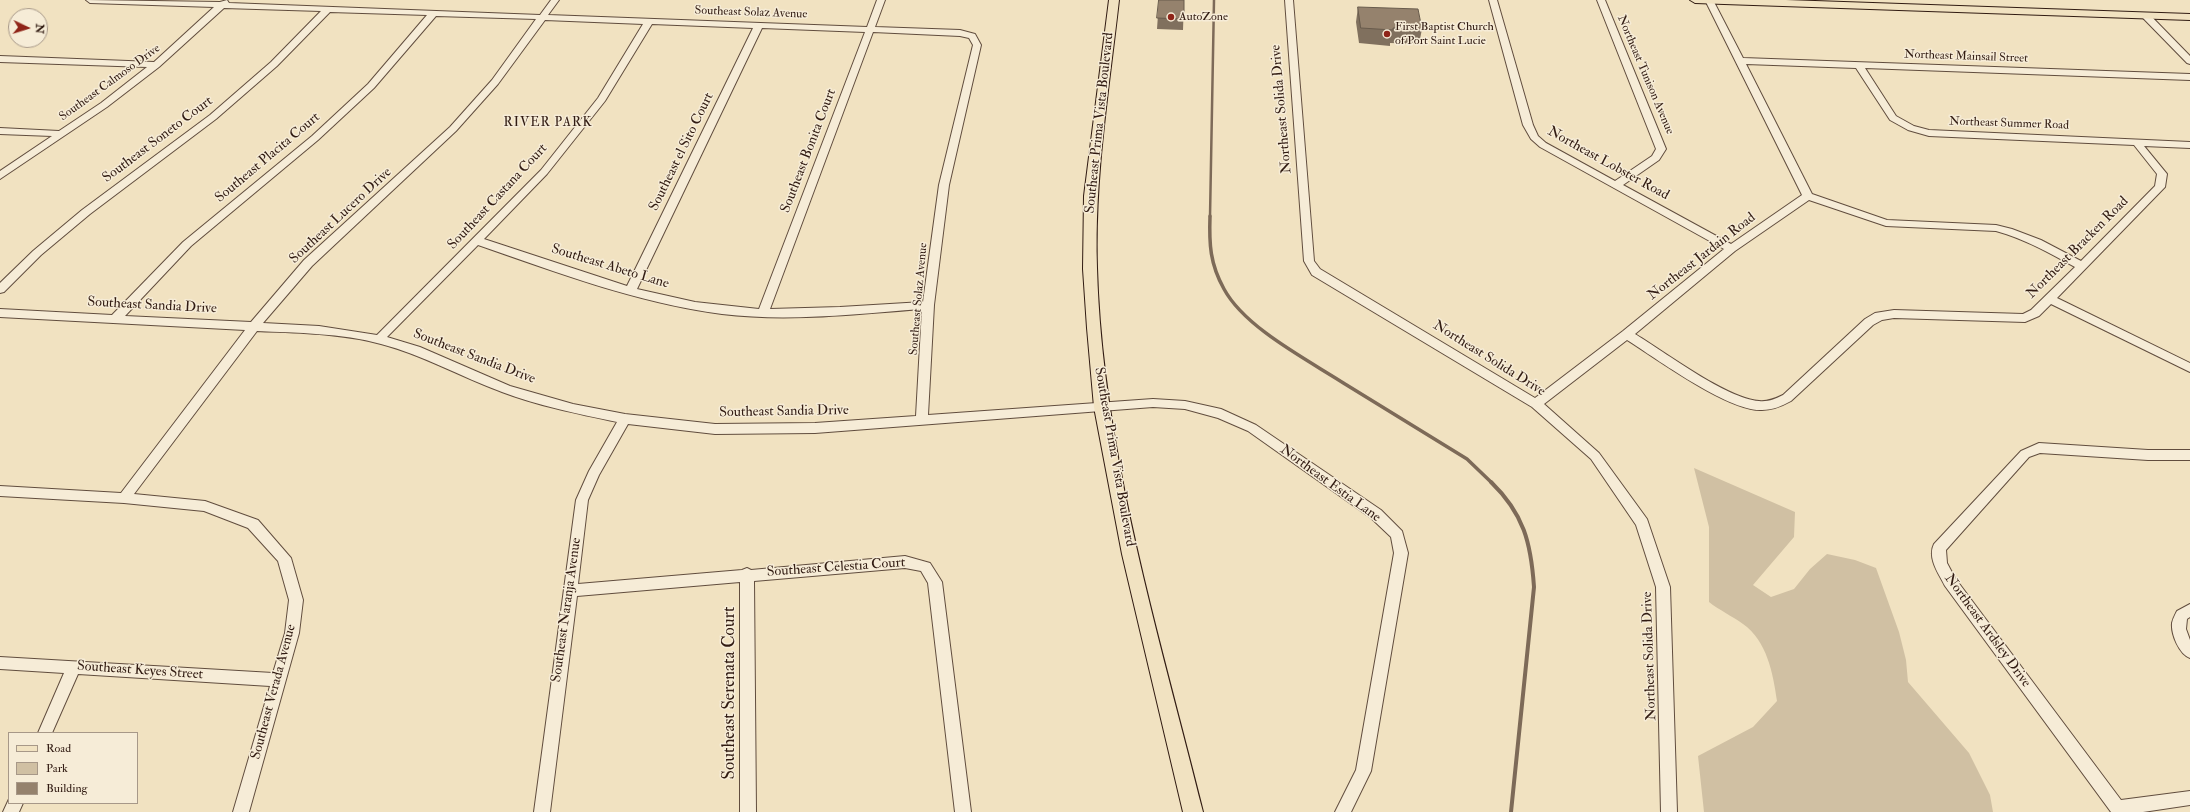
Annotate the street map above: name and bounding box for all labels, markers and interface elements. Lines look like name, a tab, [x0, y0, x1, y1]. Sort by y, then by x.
street label: Southeast Solaz Avenue	[694, 4, 808, 22]
north arrow	[8, 8, 48, 48]
place label: AutoZone	[1179, 10, 1228, 24]
marker: AutoZone	[1166, 12, 1176, 22]
street label: Northeast Tunison Avenue	[1613, 13, 1677, 137]
place label: First Baptist Church of Port Saint Lucie	[1395, 20, 1494, 48]
text: N	[33, 23, 46, 34]
marker: First Baptist Church of Port Saint Lucie	[1382, 29, 1392, 39]
street label: Southeast Prima Vista Boulevard	[1082, 32, 1118, 214]
street label: Southeast Calmoso Drive	[57, 42, 163, 124]
street label: Northeast Solida Drive	[1268, 44, 1296, 174]
street label: Northeast Mainsail Street	[1904, 48, 2028, 66]
street label: Southeast Bonita Court	[778, 87, 840, 215]
street label: Southeast el Sito Court	[646, 90, 718, 214]
street label: Southeast Soneto Court	[100, 93, 216, 187]
street label: Southeast Placita Court	[212, 109, 324, 207]
district label: RIVER PARK	[504, 115, 592, 131]
street label: Northeast Summer Road	[1949, 115, 2069, 133]
street label: Northeast Lobster Road	[1544, 124, 1672, 204]
street label: Southeast Castana Court	[445, 141, 551, 253]
street label: Southeast Lucero Drive	[287, 164, 395, 268]
street label: Northeast Bracken Road	[2023, 193, 2133, 303]
street label: Northeast Jardain Road	[1645, 210, 1759, 304]
street label: Southeast Abeto Lane	[549, 241, 671, 293]
street label: Southeast Solaz Avenue	[907, 242, 931, 356]
street label: Southeast Sandia Drive	[87, 294, 217, 318]
street label: Northeast Solida Drive	[1430, 318, 1548, 400]
street label: Southeast Sandia Drive	[410, 326, 538, 388]
street label: Southeast Prima Vista Boulevard	[1090, 366, 1138, 548]
street label: Southeast Sandia Drive	[719, 402, 849, 422]
street label: Northeast Estia Lane	[1276, 442, 1384, 526]
street label: Southeast Naranja Avenue	[549, 537, 585, 683]
street label: Southeast Celestia Court	[766, 555, 906, 581]
street label: Northeast Ardsley Drive	[1940, 571, 2034, 691]
street label: Northeast Solida Drive	[1639, 591, 1661, 721]
street label: Southeast Serenata Court	[720, 607, 740, 779]
street label: Southeast Verada Avenue	[248, 623, 300, 761]
street label: Southeast Keyes Street	[76, 658, 204, 684]
legend	[8, 732, 138, 804]
text: Road	[46, 741, 71, 756]
text: Park	[46, 761, 68, 776]
text: Building	[46, 781, 87, 796]

